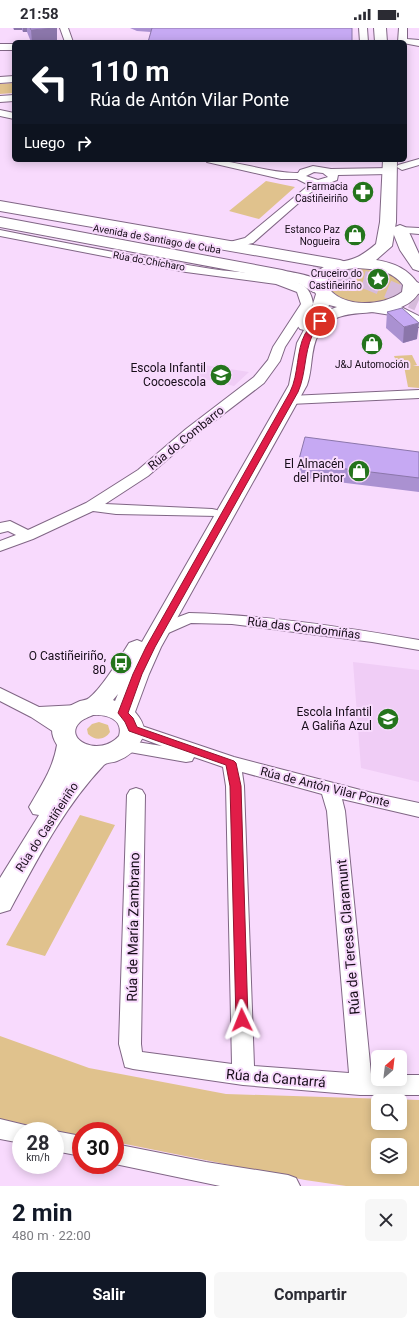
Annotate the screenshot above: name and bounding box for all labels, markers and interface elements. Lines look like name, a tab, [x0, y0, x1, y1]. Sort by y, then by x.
text: 21:58	[20, 5, 59, 23]
text: 110 m	[90, 55, 169, 88]
icon: left	[24, 56, 76, 108]
text: Rúa de Antón Vilar Ponte	[90, 89, 289, 110]
icon: right	[73, 132, 95, 154]
text: Luego	[24, 134, 65, 152]
pharmacy icon: Farmacia Castiñeiriño	[350, 179, 376, 205]
place label: Farmacia Castiñeiriño	[295, 181, 348, 204]
street label: Avenida de Santiago de Cuba	[92, 222, 222, 256]
shop icon: Estanco Paz Nogueira	[342, 222, 368, 248]
place label: Estanco Paz Nogueira	[285, 224, 340, 247]
street label: Rúa do Chícharo	[112, 249, 186, 273]
place icon: Cruceiro do Castiñeiriño	[365, 266, 391, 292]
place label: Cruceiro do Castiñeiriño	[309, 268, 362, 291]
pin	[303, 304, 337, 338]
icon: arrive	[309, 310, 331, 332]
shop icon: J&J Automoción	[359, 331, 385, 357]
place label: J&J Automoción	[335, 359, 409, 370]
place label: Escola Infantil Cocoescola	[130, 361, 206, 389]
school or university icon: Escola Infantil Cocoescola	[208, 362, 234, 388]
street label: Rúa do Combarro	[145, 403, 227, 473]
place label: El Almacén del Pintor	[284, 457, 344, 485]
shop icon: El Almacén del Pintor	[346, 458, 372, 484]
street label: Rúa das Condomiñas	[247, 614, 361, 642]
place label: O Castiñeiriño, 80	[29, 649, 106, 677]
bus stop icon: O Castiñeiriño, 80	[108, 650, 134, 676]
place label: Escola Infantil A Galiña Azul	[296, 705, 372, 733]
school or university icon: Escola Infantil A Galiña Azul	[375, 706, 401, 732]
street label: Rúa de Antón Vilar Ponte	[259, 764, 391, 810]
street label: Rúa do Castiñeiriño	[13, 780, 81, 874]
street label: Rúa de María Zambrano	[124, 852, 142, 1002]
street label: Rúa de Teresa Claramunt	[333, 858, 363, 1015]
position arrow	[221, 999, 263, 1041]
north arrow	[371, 1050, 407, 1086]
map controls	[371, 1050, 407, 1174]
street label: Rúa da Cantarrá	[226, 1066, 326, 1090]
button: search	[371, 1094, 407, 1130]
speed limit sign: 30	[72, 1122, 124, 1174]
text: 28	[27, 1131, 49, 1155]
button: layers	[371, 1138, 407, 1174]
text: km/h	[26, 1152, 50, 1163]
text: 2 min	[12, 1199, 72, 1227]
button: close	[365, 1199, 407, 1241]
text: 480 m · 22:00	[12, 1228, 91, 1243]
button: Salir	[12, 1272, 206, 1318]
button: Compartir	[214, 1272, 407, 1318]

